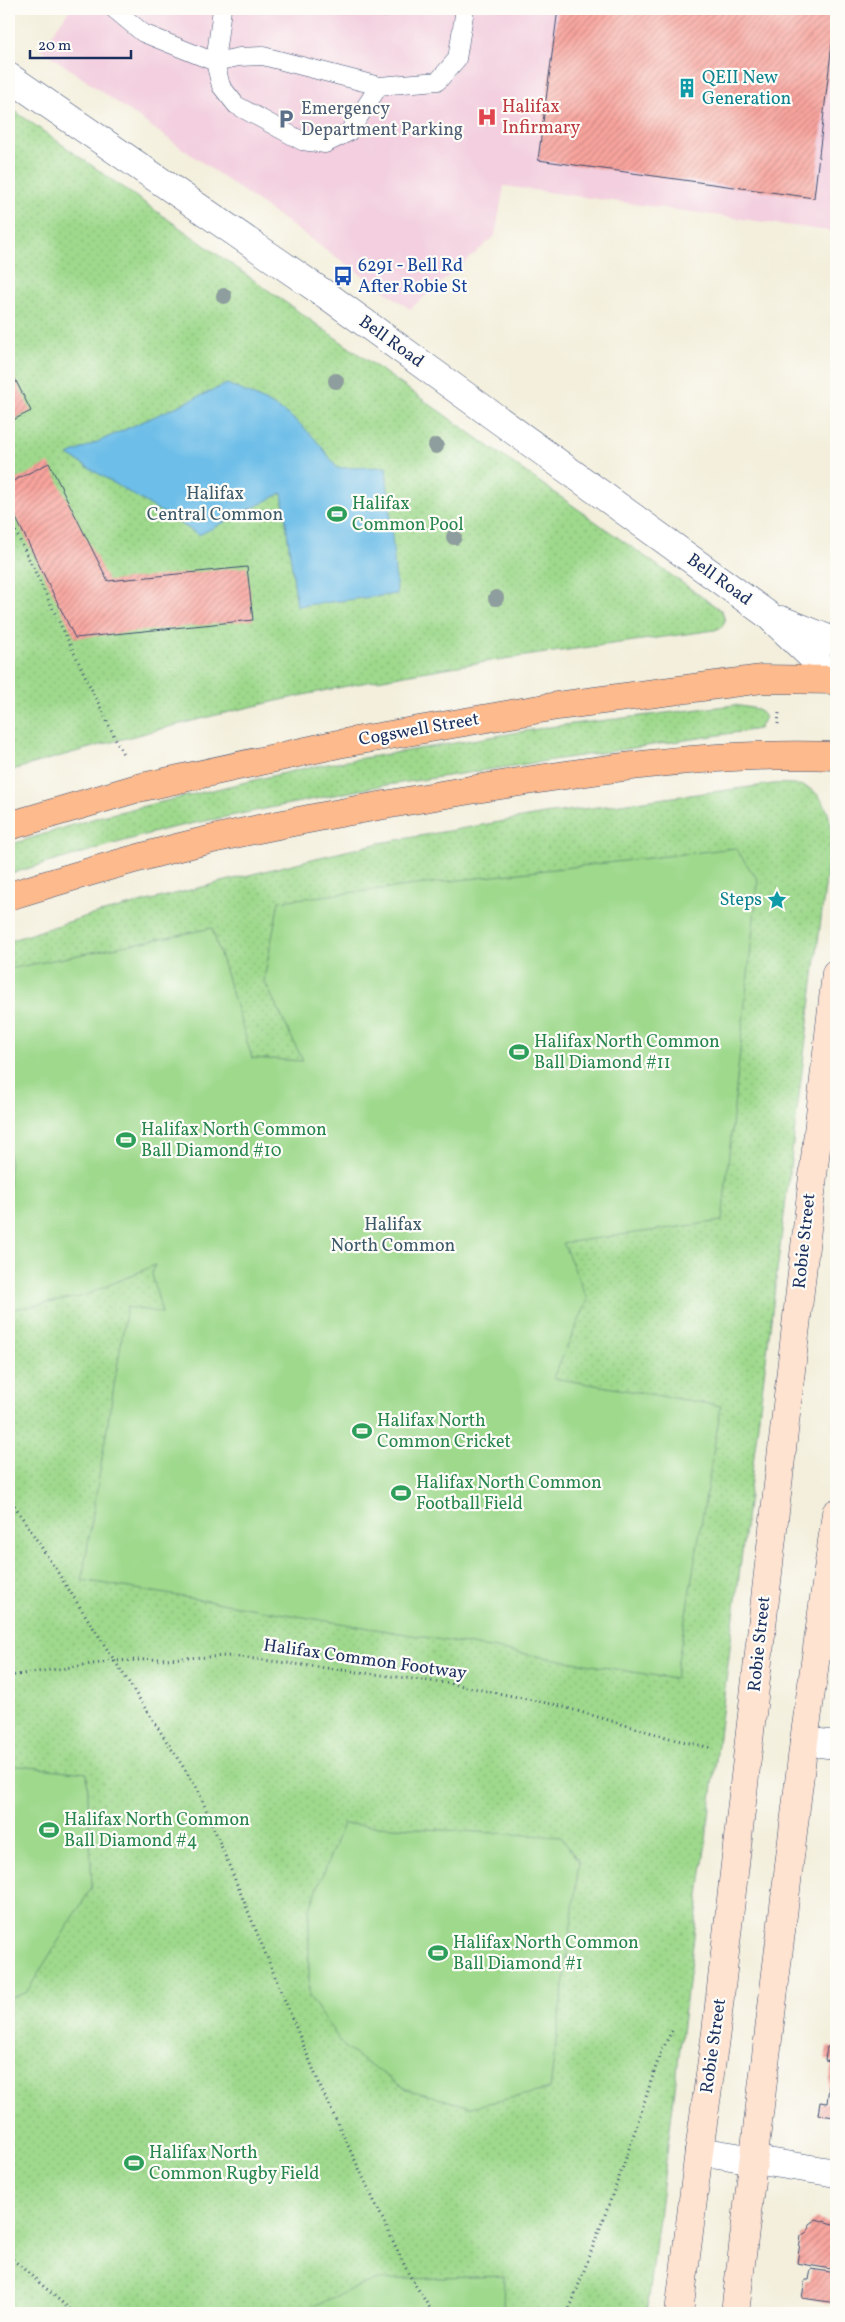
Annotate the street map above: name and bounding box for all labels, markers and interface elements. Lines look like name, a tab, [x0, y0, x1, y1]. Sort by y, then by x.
scale bar	[30, 28, 131, 60]
text: 20 m	[38, 36, 71, 57]
place label: QEII New Generation	[702, 66, 792, 112]
building icon: QEII New Generation	[676, 77, 698, 99]
place label: Halifax Infirmary	[502, 95, 580, 141]
place label: Emergency Department Parking	[301, 97, 463, 143]
hospital icon: Halifax Infirmary	[476, 106, 498, 128]
parking icon: Emergency Department Parking	[275, 108, 297, 130]
place label: 6291 - Bell Rd After Robie St	[358, 254, 468, 300]
bus stop icon: 6291 - Bell Rd After Robie St	[332, 265, 354, 287]
street label: Bell Road	[353, 310, 429, 374]
park label: Halifax Central Common	[147, 482, 283, 528]
place label: Halifax Common Pool	[352, 492, 464, 538]
sports icon: Halifax Common Pool	[326, 503, 348, 525]
street label: Bell Road	[681, 548, 757, 612]
street label: Cogswell Street	[357, 707, 481, 753]
place label: Steps	[719, 888, 762, 913]
place icon: Steps	[766, 889, 788, 911]
place label: Halifax North Common Ball Diamond #11	[534, 1030, 720, 1076]
sports icon: Halifax North Common Ball Diamond #11	[508, 1041, 530, 1063]
place label: Halifax North Common Ball Diamond #10	[141, 1118, 327, 1164]
sports icon: Halifax North Common Ball Diamond #10	[115, 1129, 137, 1151]
street label: Robie Street	[788, 1192, 822, 1290]
park label: Halifax North Common	[331, 1213, 456, 1259]
place label: Halifax North Common Cricket	[377, 1409, 511, 1455]
sports icon: Halifax North Common Cricket	[351, 1420, 373, 1442]
place label: Halifax North Common Football Field	[416, 1471, 602, 1517]
sports icon: Halifax North Common Football Field	[390, 1482, 412, 1504]
street label: Robie Street	[743, 1595, 777, 1693]
street label: Halifax Common Footway	[262, 1633, 469, 1687]
place label: Halifax North Common Ball Diamond #4	[64, 1808, 250, 1854]
sports icon: Halifax North Common Ball Diamond #4	[38, 1819, 60, 1841]
place label: Halifax North Common Ball Diamond #1	[453, 1931, 639, 1977]
sports icon: Halifax North Common Ball Diamond #1	[427, 1942, 449, 1964]
street label: Robie Street	[695, 1997, 733, 2095]
place label: Halifax North Common Rugby Field	[149, 2141, 319, 2187]
sports icon: Halifax North Common Rugby Field	[123, 2152, 145, 2174]

